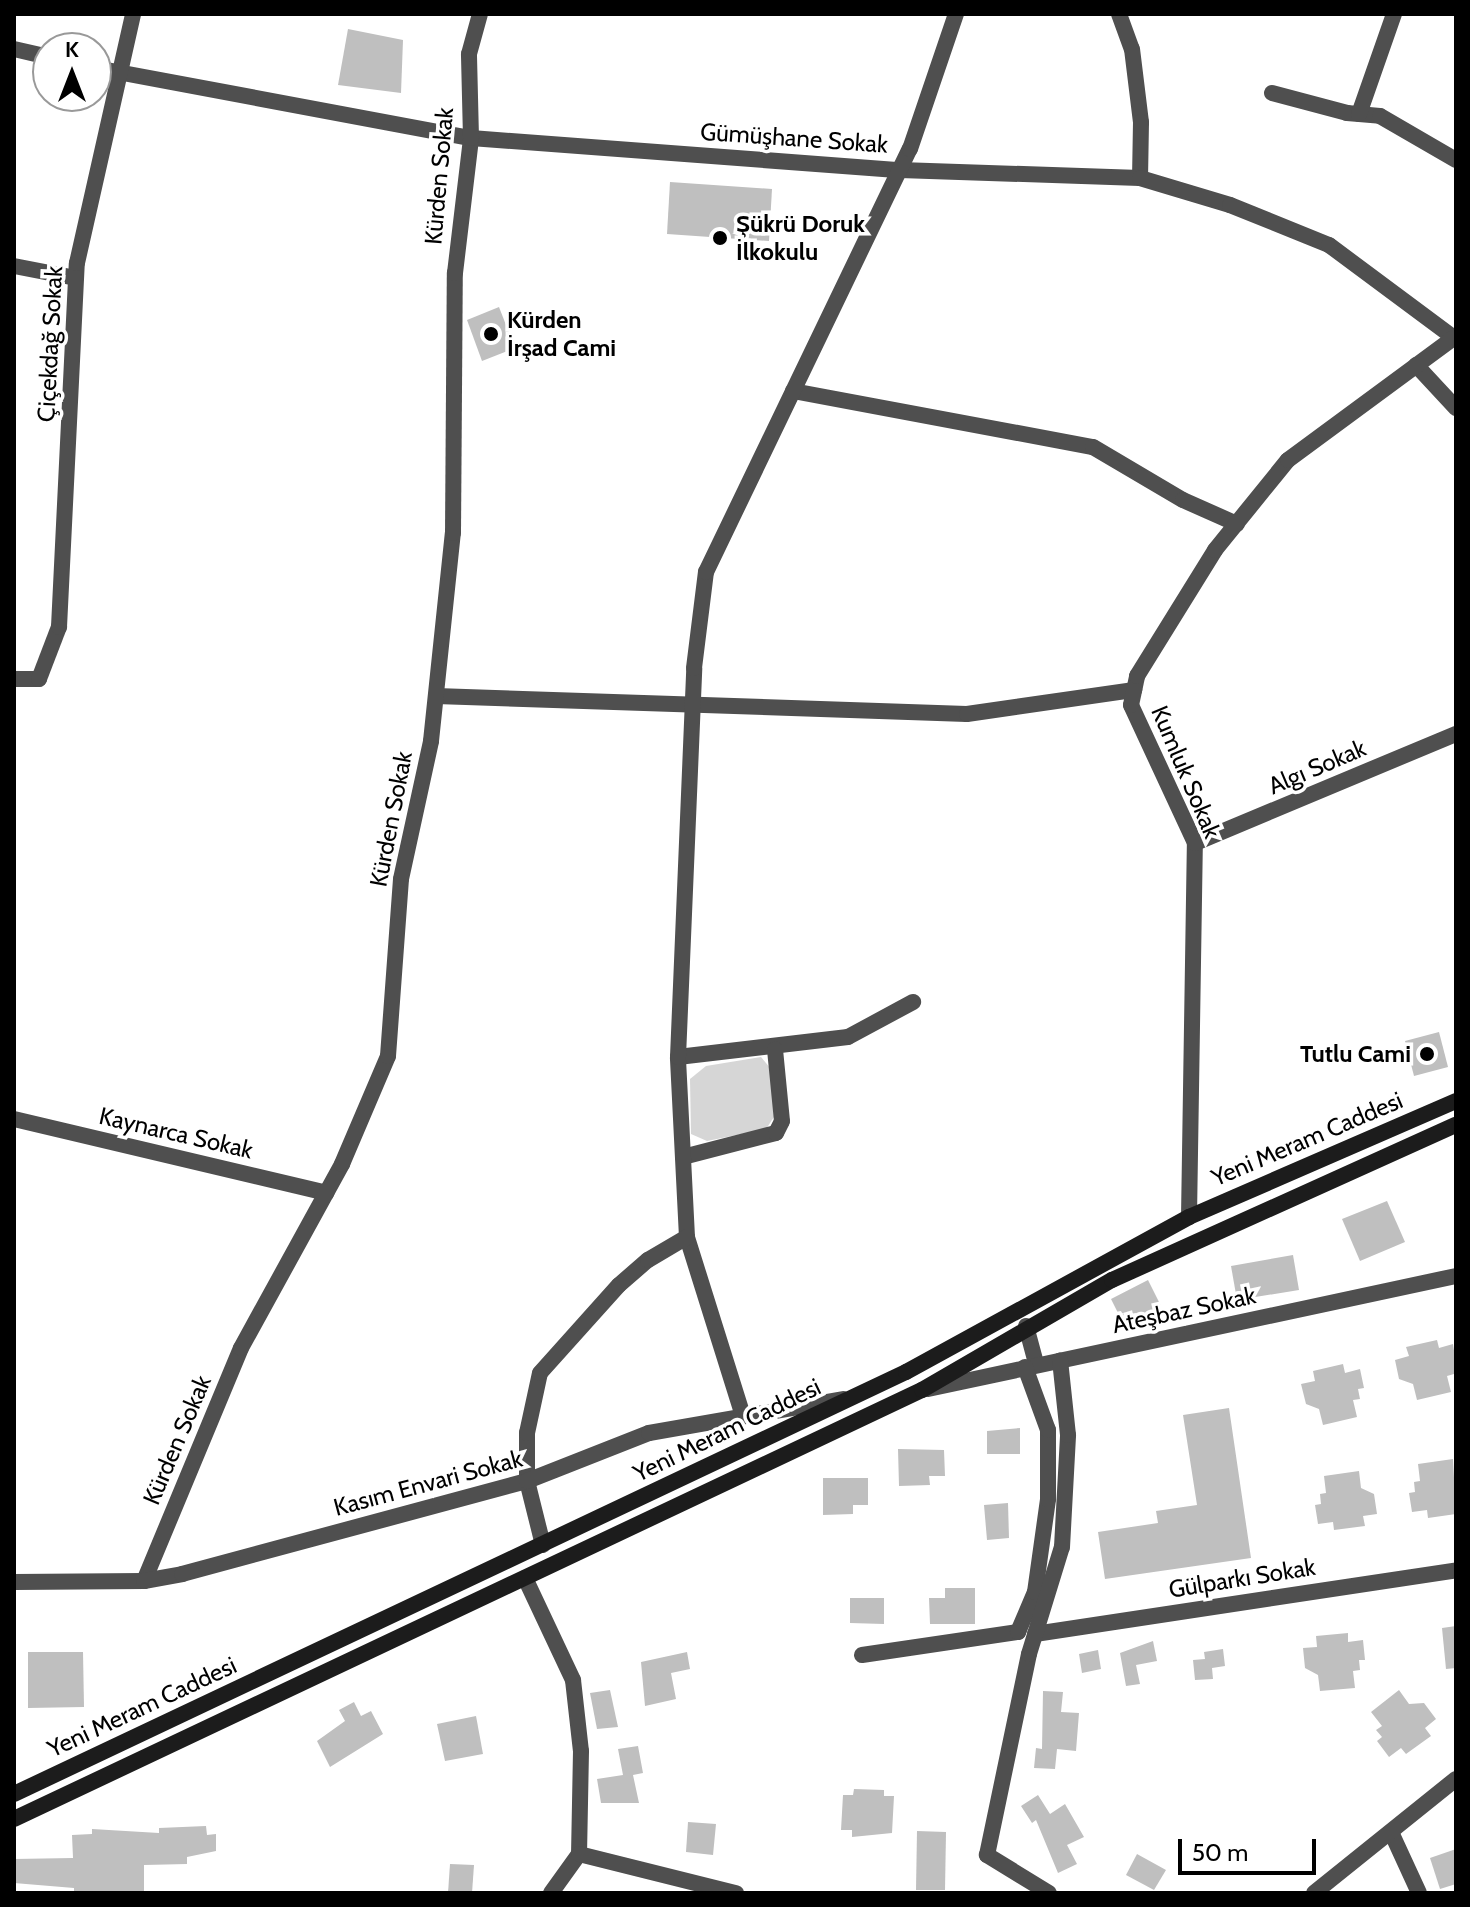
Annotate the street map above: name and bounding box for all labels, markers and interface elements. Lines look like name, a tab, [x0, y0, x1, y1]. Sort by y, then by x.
north arrow	[32, 32, 112, 112]
text: K	[65, 36, 79, 63]
street label: Kürden Sokak	[419, 106, 459, 246]
street label: Gümüşhane Sokak	[699, 117, 889, 159]
place label: Şükrü Doruk İlkokulu	[736, 210, 865, 266]
marker: Şükrü Doruk İlkokulu	[711, 229, 729, 247]
street label: Çiçekdağ Sokak	[32, 265, 68, 423]
place label: Kürden İrşad Cami	[507, 306, 616, 362]
marker: Kürden İrşad Cami	[482, 325, 500, 343]
street label: Kumluk Sokak	[1145, 701, 1227, 843]
street label: Algı Sokak	[1264, 734, 1370, 800]
street label: Kürden Sokak	[364, 749, 418, 889]
place label: Tutlu Cami	[1300, 1040, 1411, 1068]
marker: Tutlu Cami	[1418, 1045, 1436, 1063]
street label: Yeni Meram Caddesi	[1207, 1086, 1407, 1192]
street label: Kaynarca Sokak	[96, 1101, 256, 1165]
street label: Ateşbaz Sokak	[1110, 1281, 1258, 1339]
street label: Kürden Sokak	[137, 1371, 217, 1509]
street label: Yeni Meram Caddesi	[629, 1372, 825, 1488]
street label: Kasım Envari Sokak	[331, 1444, 525, 1522]
street label: Gülparkı Sokak	[1167, 1552, 1317, 1604]
street label: Yeni Meram Caddesi	[43, 1651, 241, 1763]
scale bar	[1182, 1823, 1320, 1873]
text: 50 m	[1192, 1838, 1248, 1867]

